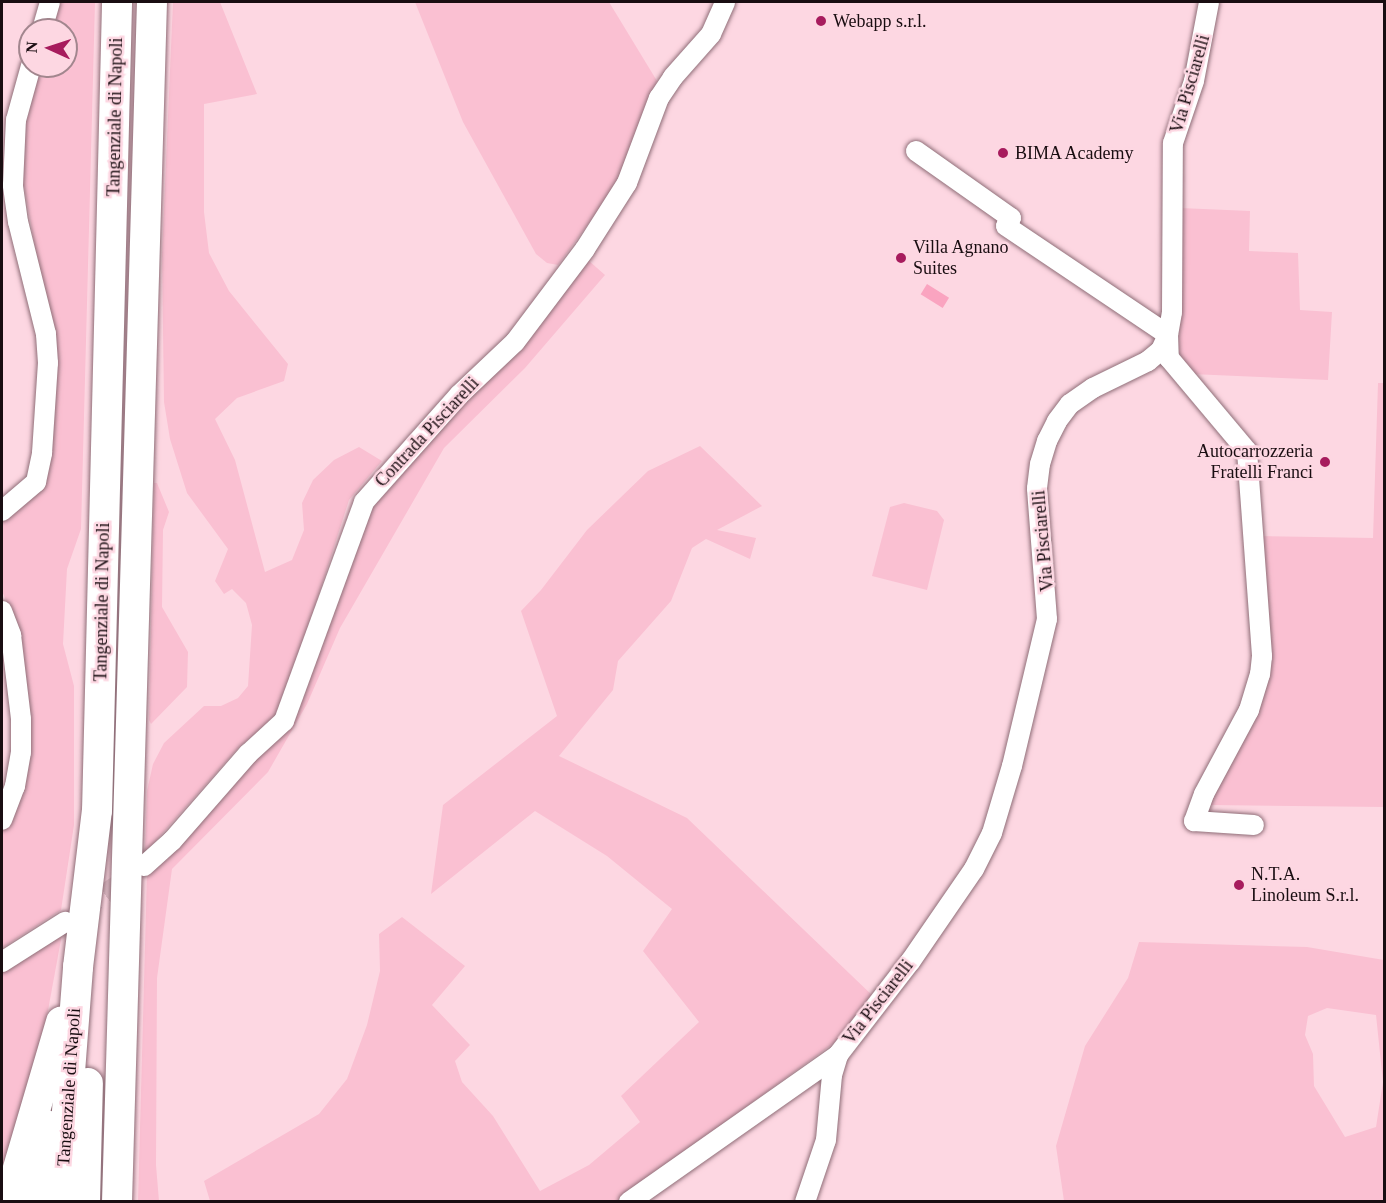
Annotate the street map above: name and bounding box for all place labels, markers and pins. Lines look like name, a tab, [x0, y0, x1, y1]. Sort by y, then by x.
place label: Webapp s.r.l.	[833, 10, 927, 32]
marker: Webapp s.r.l.	[814, 14, 828, 28]
place label: BIMA Academy	[1015, 142, 1135, 164]
marker: BIMA Academy	[996, 146, 1010, 160]
place label: Villa Agnano Suites	[913, 237, 1009, 280]
marker: Villa Agnano Suites	[894, 251, 908, 265]
place label: Autocarrozzeria Fratelli Franci	[1197, 441, 1313, 484]
marker: Autocarrozzeria Fratelli Franci	[1318, 455, 1332, 469]
place label: N.T.A. Linoleum S.r.l.	[1251, 864, 1359, 906]
marker: N.T.A. Linoleum S.r.l.	[1232, 878, 1246, 892]

